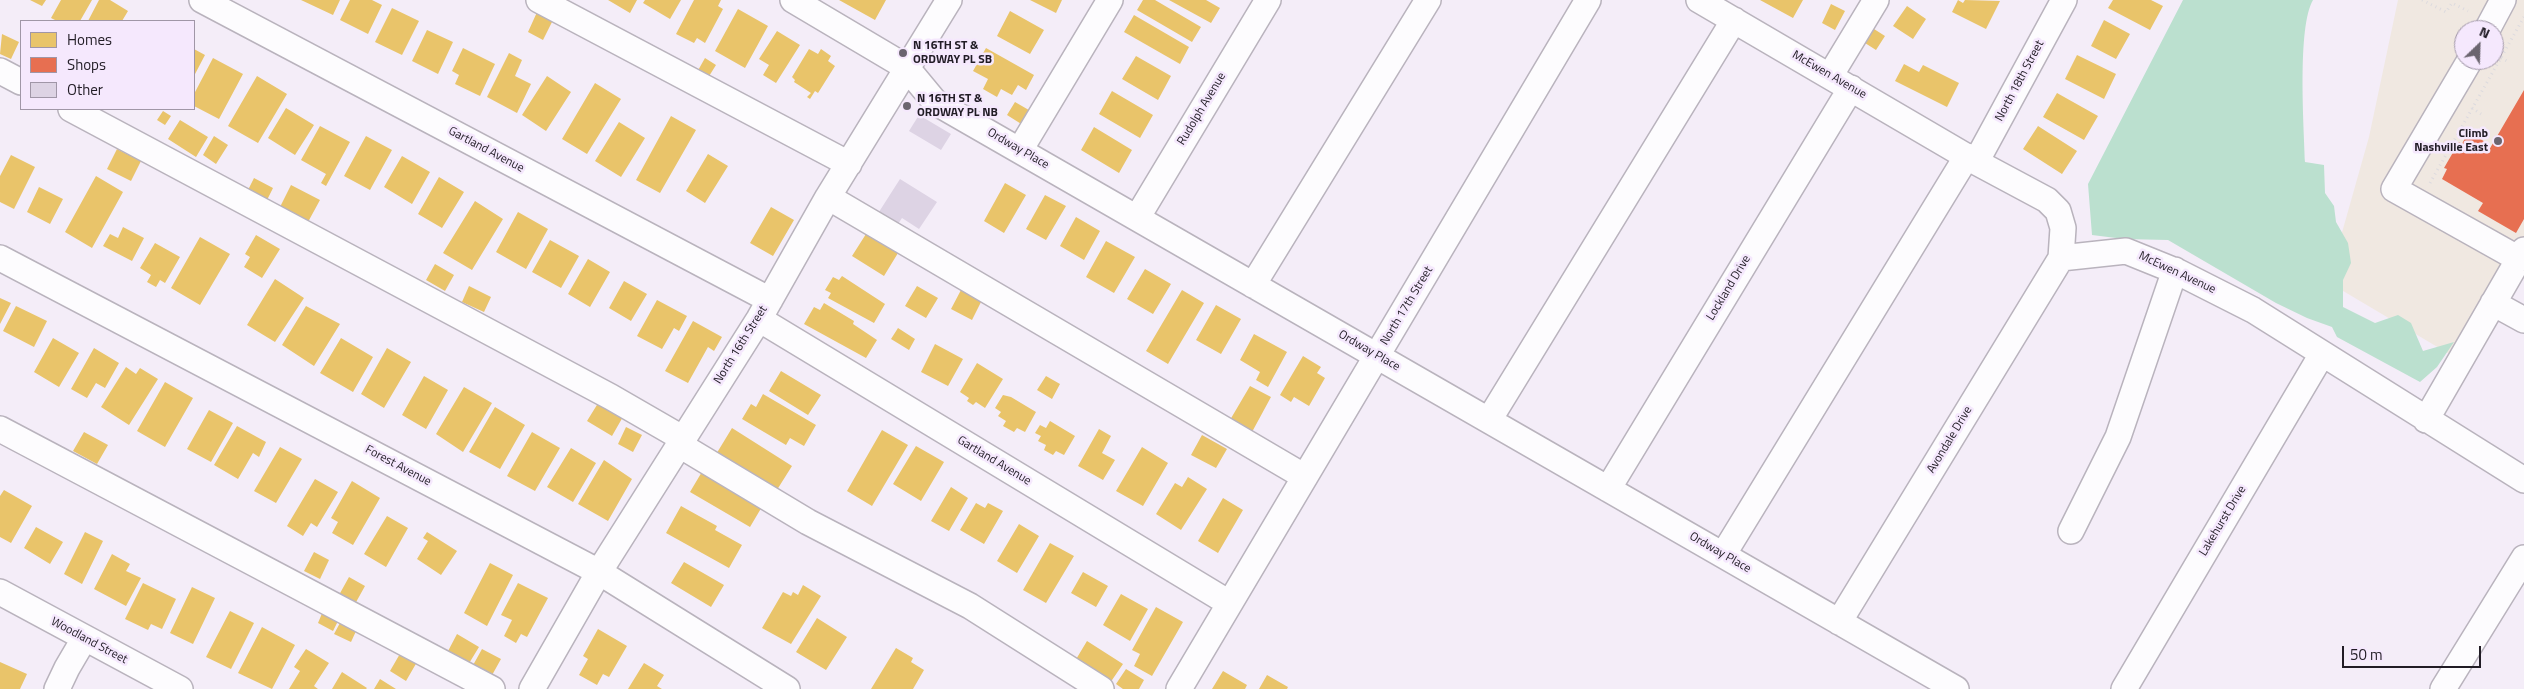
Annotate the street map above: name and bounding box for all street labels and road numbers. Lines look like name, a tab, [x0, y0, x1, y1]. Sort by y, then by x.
street label: North 18th Street	[1993, 38, 2047, 124]
street label: McEwen Avenue	[1789, 48, 1869, 102]
street label: Rudolph Avenue	[1175, 70, 1229, 148]
street label: Gartland Avenue	[446, 124, 526, 176]
street label: Ordway Place	[985, 126, 1051, 172]
street label: McEwen Avenue	[2136, 249, 2218, 297]
street label: Lockland Drive	[1704, 253, 1754, 323]
street label: North 17th Street	[1378, 264, 1436, 348]
street label: North 16th Street	[711, 303, 771, 387]
street label: Ordway Place	[1336, 328, 1402, 374]
street label: Avondale Drive	[1924, 404, 1976, 476]
street label: Gartland Avenue	[954, 433, 1034, 489]
street label: Forest Avenue	[363, 443, 433, 489]
street label: Lakehurst Drive	[2196, 483, 2250, 559]
street label: Ordway Place	[1687, 530, 1753, 576]
street label: Woodland Street	[48, 615, 130, 667]

